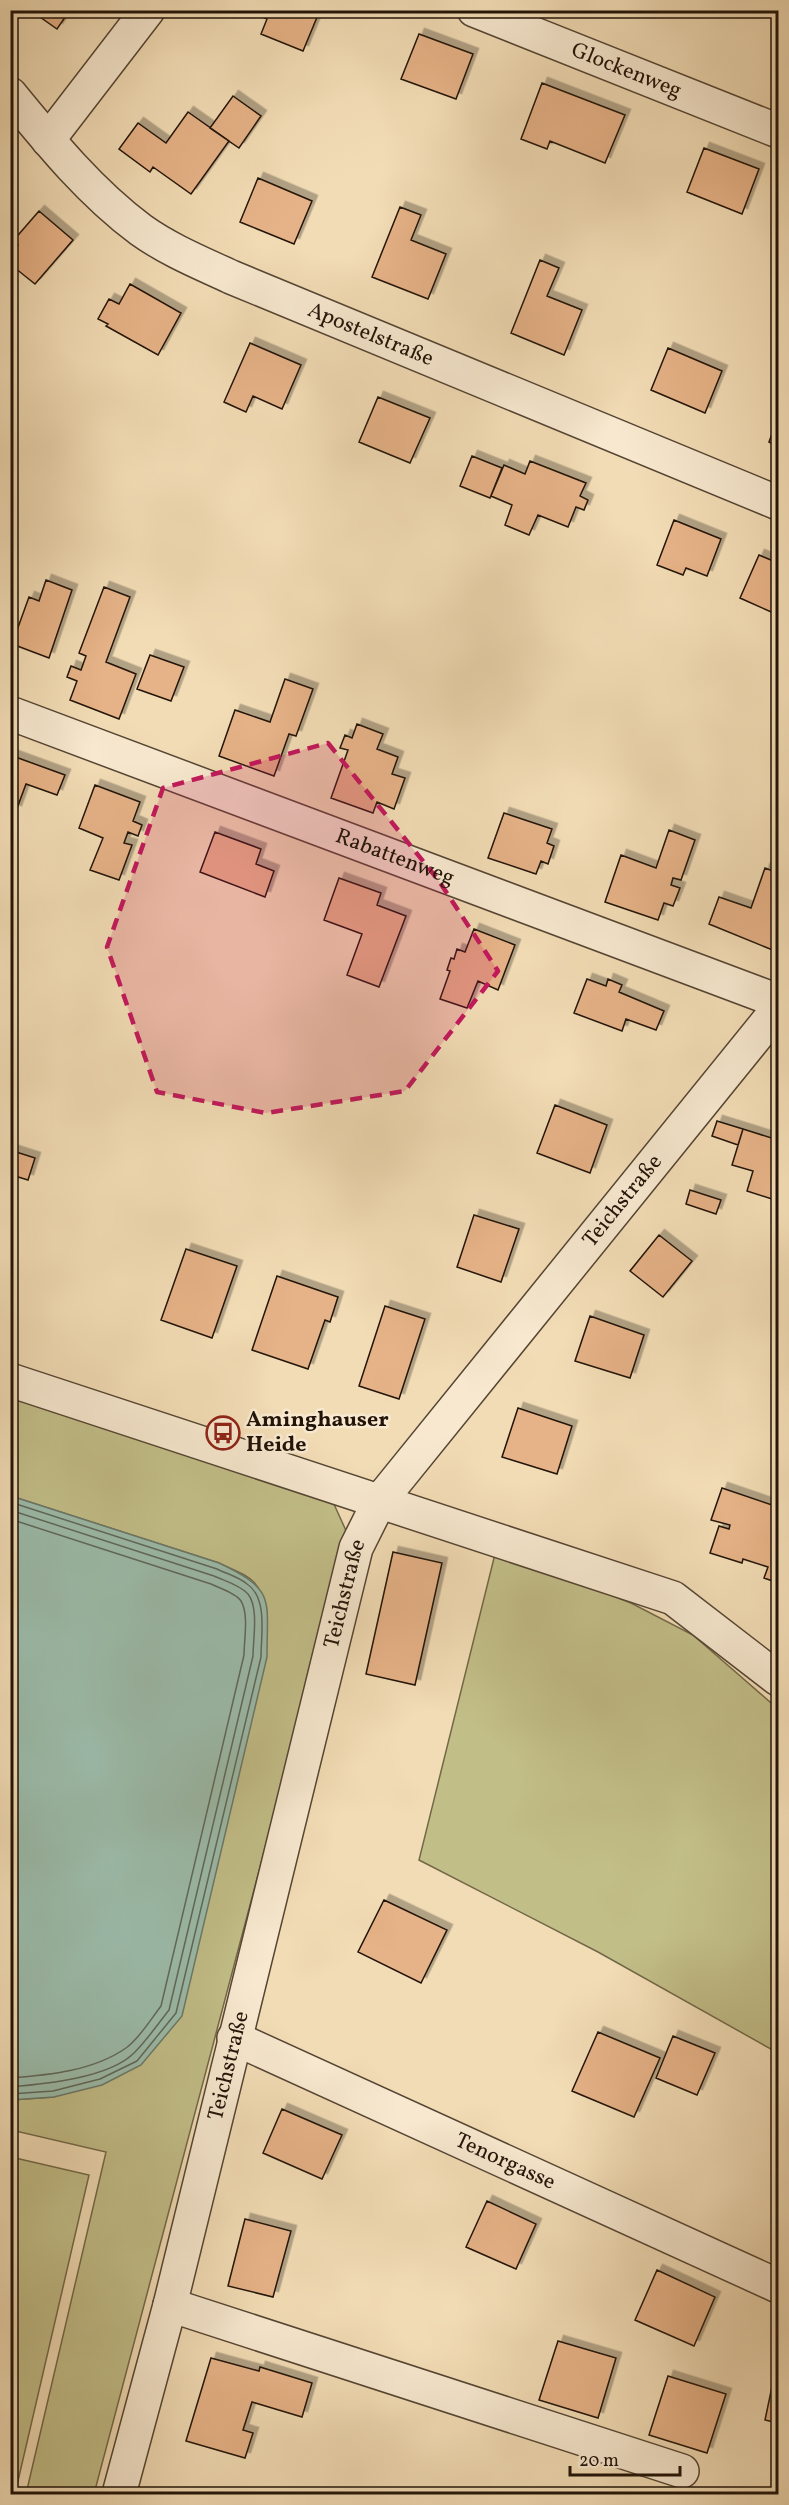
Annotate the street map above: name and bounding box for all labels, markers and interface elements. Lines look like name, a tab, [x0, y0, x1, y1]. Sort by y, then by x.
street label: Glockenweg	[566, 35, 686, 107]
street label: Apostelstraße	[303, 295, 438, 375]
street label: Rabattenweg	[331, 821, 459, 894]
street label: Teichstraße	[575, 1148, 670, 1254]
place label: Aminghauser Heide	[246, 1405, 389, 1461]
bus stop icon: Aminghauser Heide	[205, 1415, 241, 1451]
street label: Teichstraße	[316, 1533, 374, 1652]
street label: Teichstraße	[200, 2008, 257, 2124]
street label: Tenorgasse	[450, 2125, 560, 2198]
scale bar	[570, 2439, 680, 2477]
text: 20 m	[579, 2449, 619, 2474]

